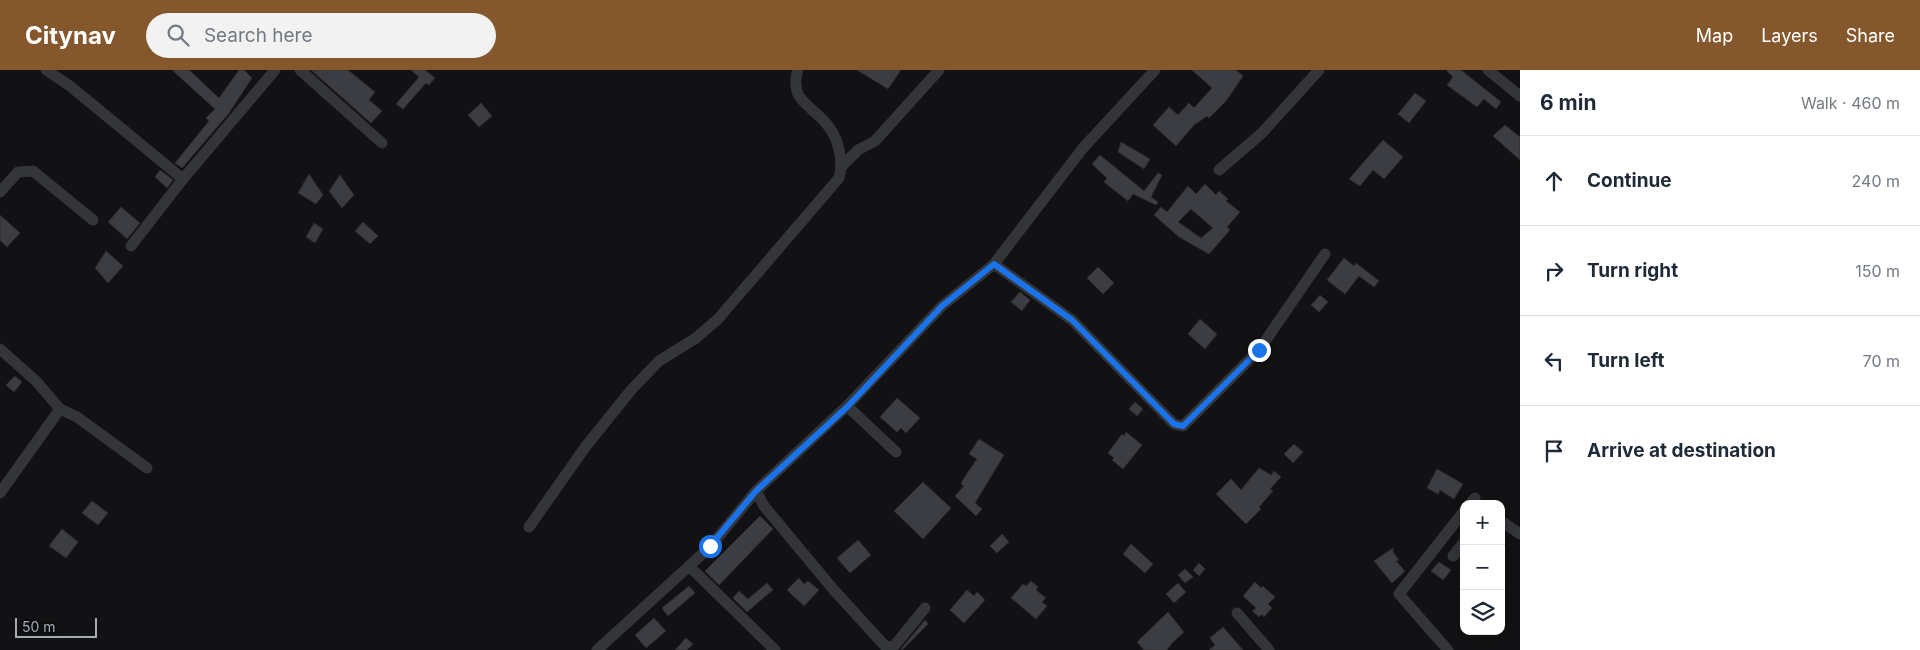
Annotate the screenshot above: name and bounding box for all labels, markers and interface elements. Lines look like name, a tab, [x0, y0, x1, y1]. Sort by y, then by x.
search box	[146, 13, 496, 58]
text: Citynav	[25, 21, 116, 50]
icon: search	[164, 21, 192, 49]
text: Search here	[204, 24, 313, 47]
text: Map	[1696, 25, 1733, 46]
text: Layers	[1761, 25, 1818, 46]
text: Share	[1846, 25, 1895, 46]
text: 6 min	[1540, 90, 1597, 115]
text: Walk · 460 m	[1801, 93, 1900, 113]
icon: ahead	[1540, 167, 1568, 195]
text: Continue	[1587, 169, 1672, 192]
text: 240 m	[1852, 171, 1900, 191]
icon: right	[1540, 257, 1568, 285]
text: Turn right	[1587, 259, 1678, 282]
text: 150 m	[1855, 261, 1900, 281]
route end	[1248, 339, 1271, 362]
icon: left	[1540, 347, 1568, 375]
text: Turn left	[1587, 349, 1665, 372]
text: 70 m	[1863, 351, 1900, 371]
icon: arrive	[1540, 437, 1568, 465]
text: Arrive at destination	[1587, 439, 1776, 462]
map controls	[1460, 500, 1505, 635]
button: +	[1460, 500, 1505, 545]
route start	[699, 535, 722, 558]
button: −	[1460, 545, 1505, 590]
button: layers	[1460, 590, 1505, 635]
scale bar	[15, 615, 98, 638]
text: 50 m	[22, 618, 56, 635]

